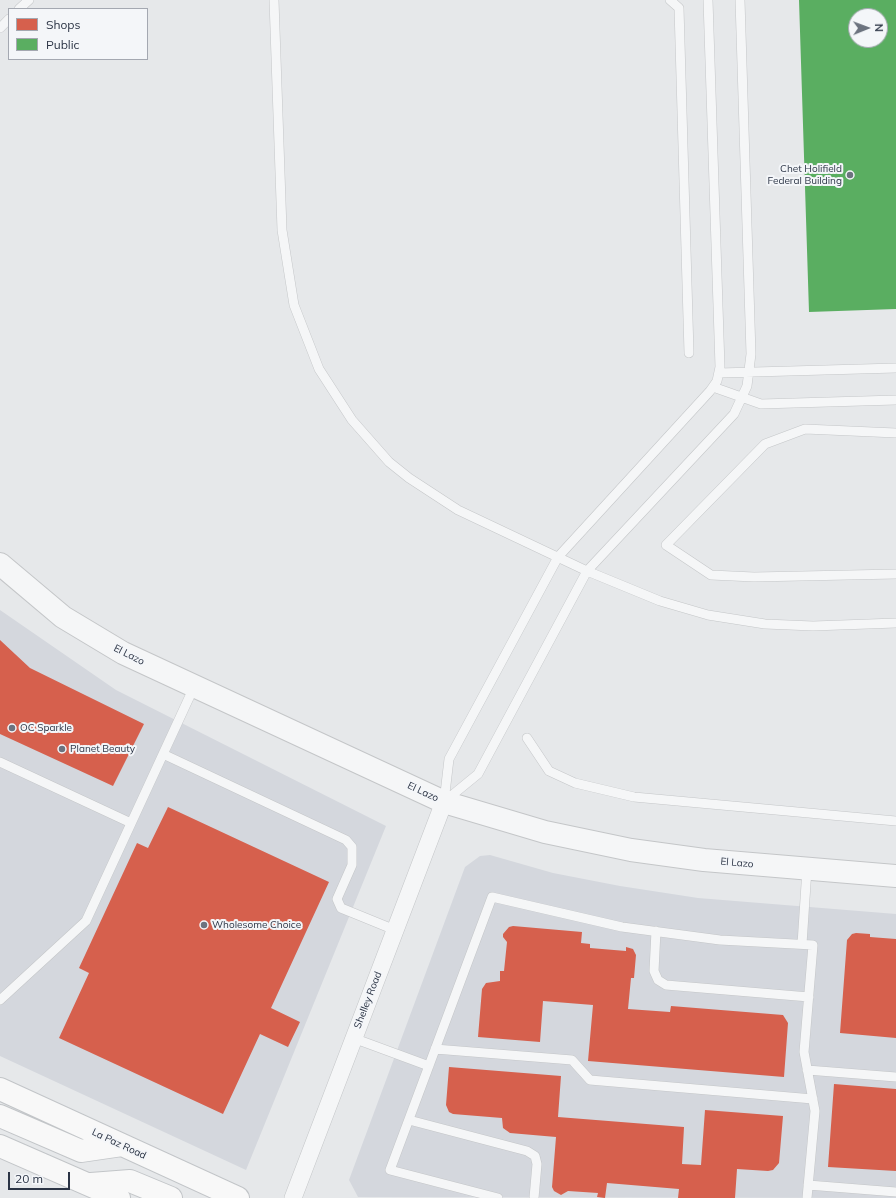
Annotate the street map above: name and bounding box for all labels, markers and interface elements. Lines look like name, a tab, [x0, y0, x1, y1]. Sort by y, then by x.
legend	[8, 8, 148, 60]
north arrow	[848, 8, 888, 48]
text: Shops	[46, 17, 81, 32]
text: N	[872, 24, 886, 32]
text: Public	[46, 37, 80, 52]
place label: Chet Holifield Federal Building	[768, 163, 842, 186]
marker: Chet Holifield Federal Building	[845, 170, 855, 180]
street label: El Lazo	[112, 642, 146, 668]
place label: OC Sparkle	[20, 722, 72, 734]
marker: OC Sparkle	[7, 723, 17, 733]
place label: Planet Beauty	[70, 743, 135, 755]
marker: Planet Beauty	[57, 744, 67, 754]
street label: El Lazo	[405, 780, 441, 804]
street label: El Lazo	[720, 856, 754, 870]
place label: Wholesome Choice	[212, 919, 301, 931]
marker: Wholesome Choice	[199, 920, 209, 930]
street label: Shelley Road	[352, 970, 384, 1030]
street label: La Paz Road	[90, 1126, 148, 1162]
scale bar	[10, 1164, 72, 1190]
text: 20 m	[15, 1171, 43, 1186]

